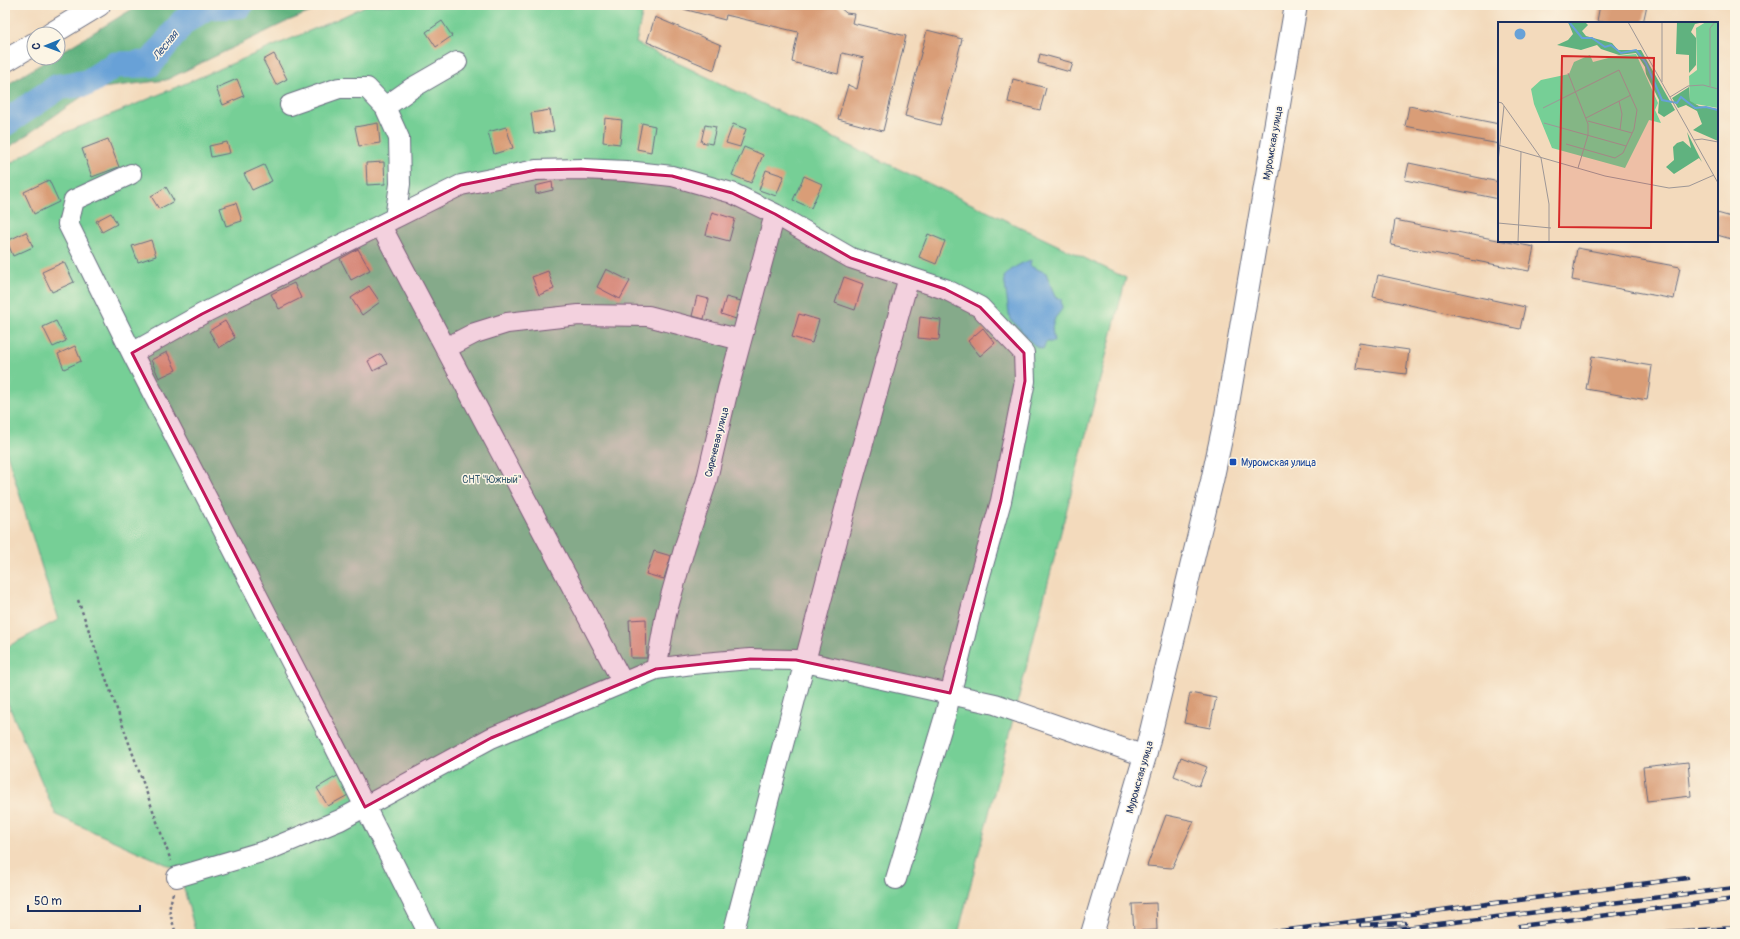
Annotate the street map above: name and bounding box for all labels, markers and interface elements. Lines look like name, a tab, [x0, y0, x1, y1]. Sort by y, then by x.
inset map	[1498, 22, 1718, 242]
north arrow	[26, 26, 66, 66]
water label: Лесная	[150, 27, 182, 62]
text: С	[30, 42, 43, 50]
street label: Муромская улица	[1261, 105, 1285, 181]
street label: Сиреневая улица	[702, 406, 732, 478]
marker: Муромская улица	[1228, 457, 1238, 467]
place label: Муромская улица	[1241, 457, 1316, 469]
park label: СНТ "Южный"	[462, 474, 522, 486]
street label: Муромская улица	[1124, 739, 1156, 815]
scale bar	[28, 887, 140, 913]
text: 50 m	[34, 894, 62, 909]

